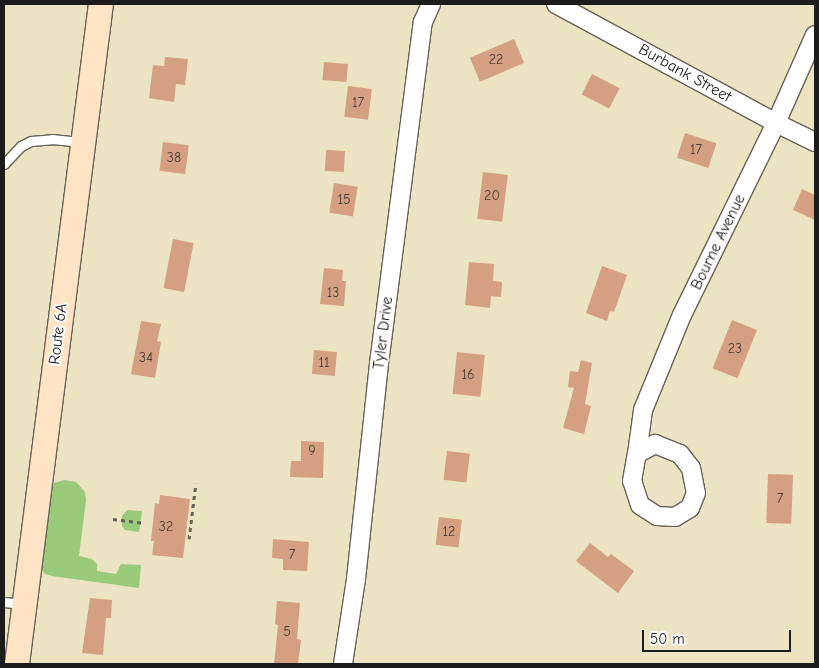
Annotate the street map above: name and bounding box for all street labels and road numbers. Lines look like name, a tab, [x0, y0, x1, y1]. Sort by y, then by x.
street label: Burbank Street	[635, 40, 735, 106]
street label: Bourne Avenue	[687, 191, 749, 293]
street label: Tyler Drive	[369, 296, 397, 370]
street label: Route 6A	[45, 302, 71, 366]

